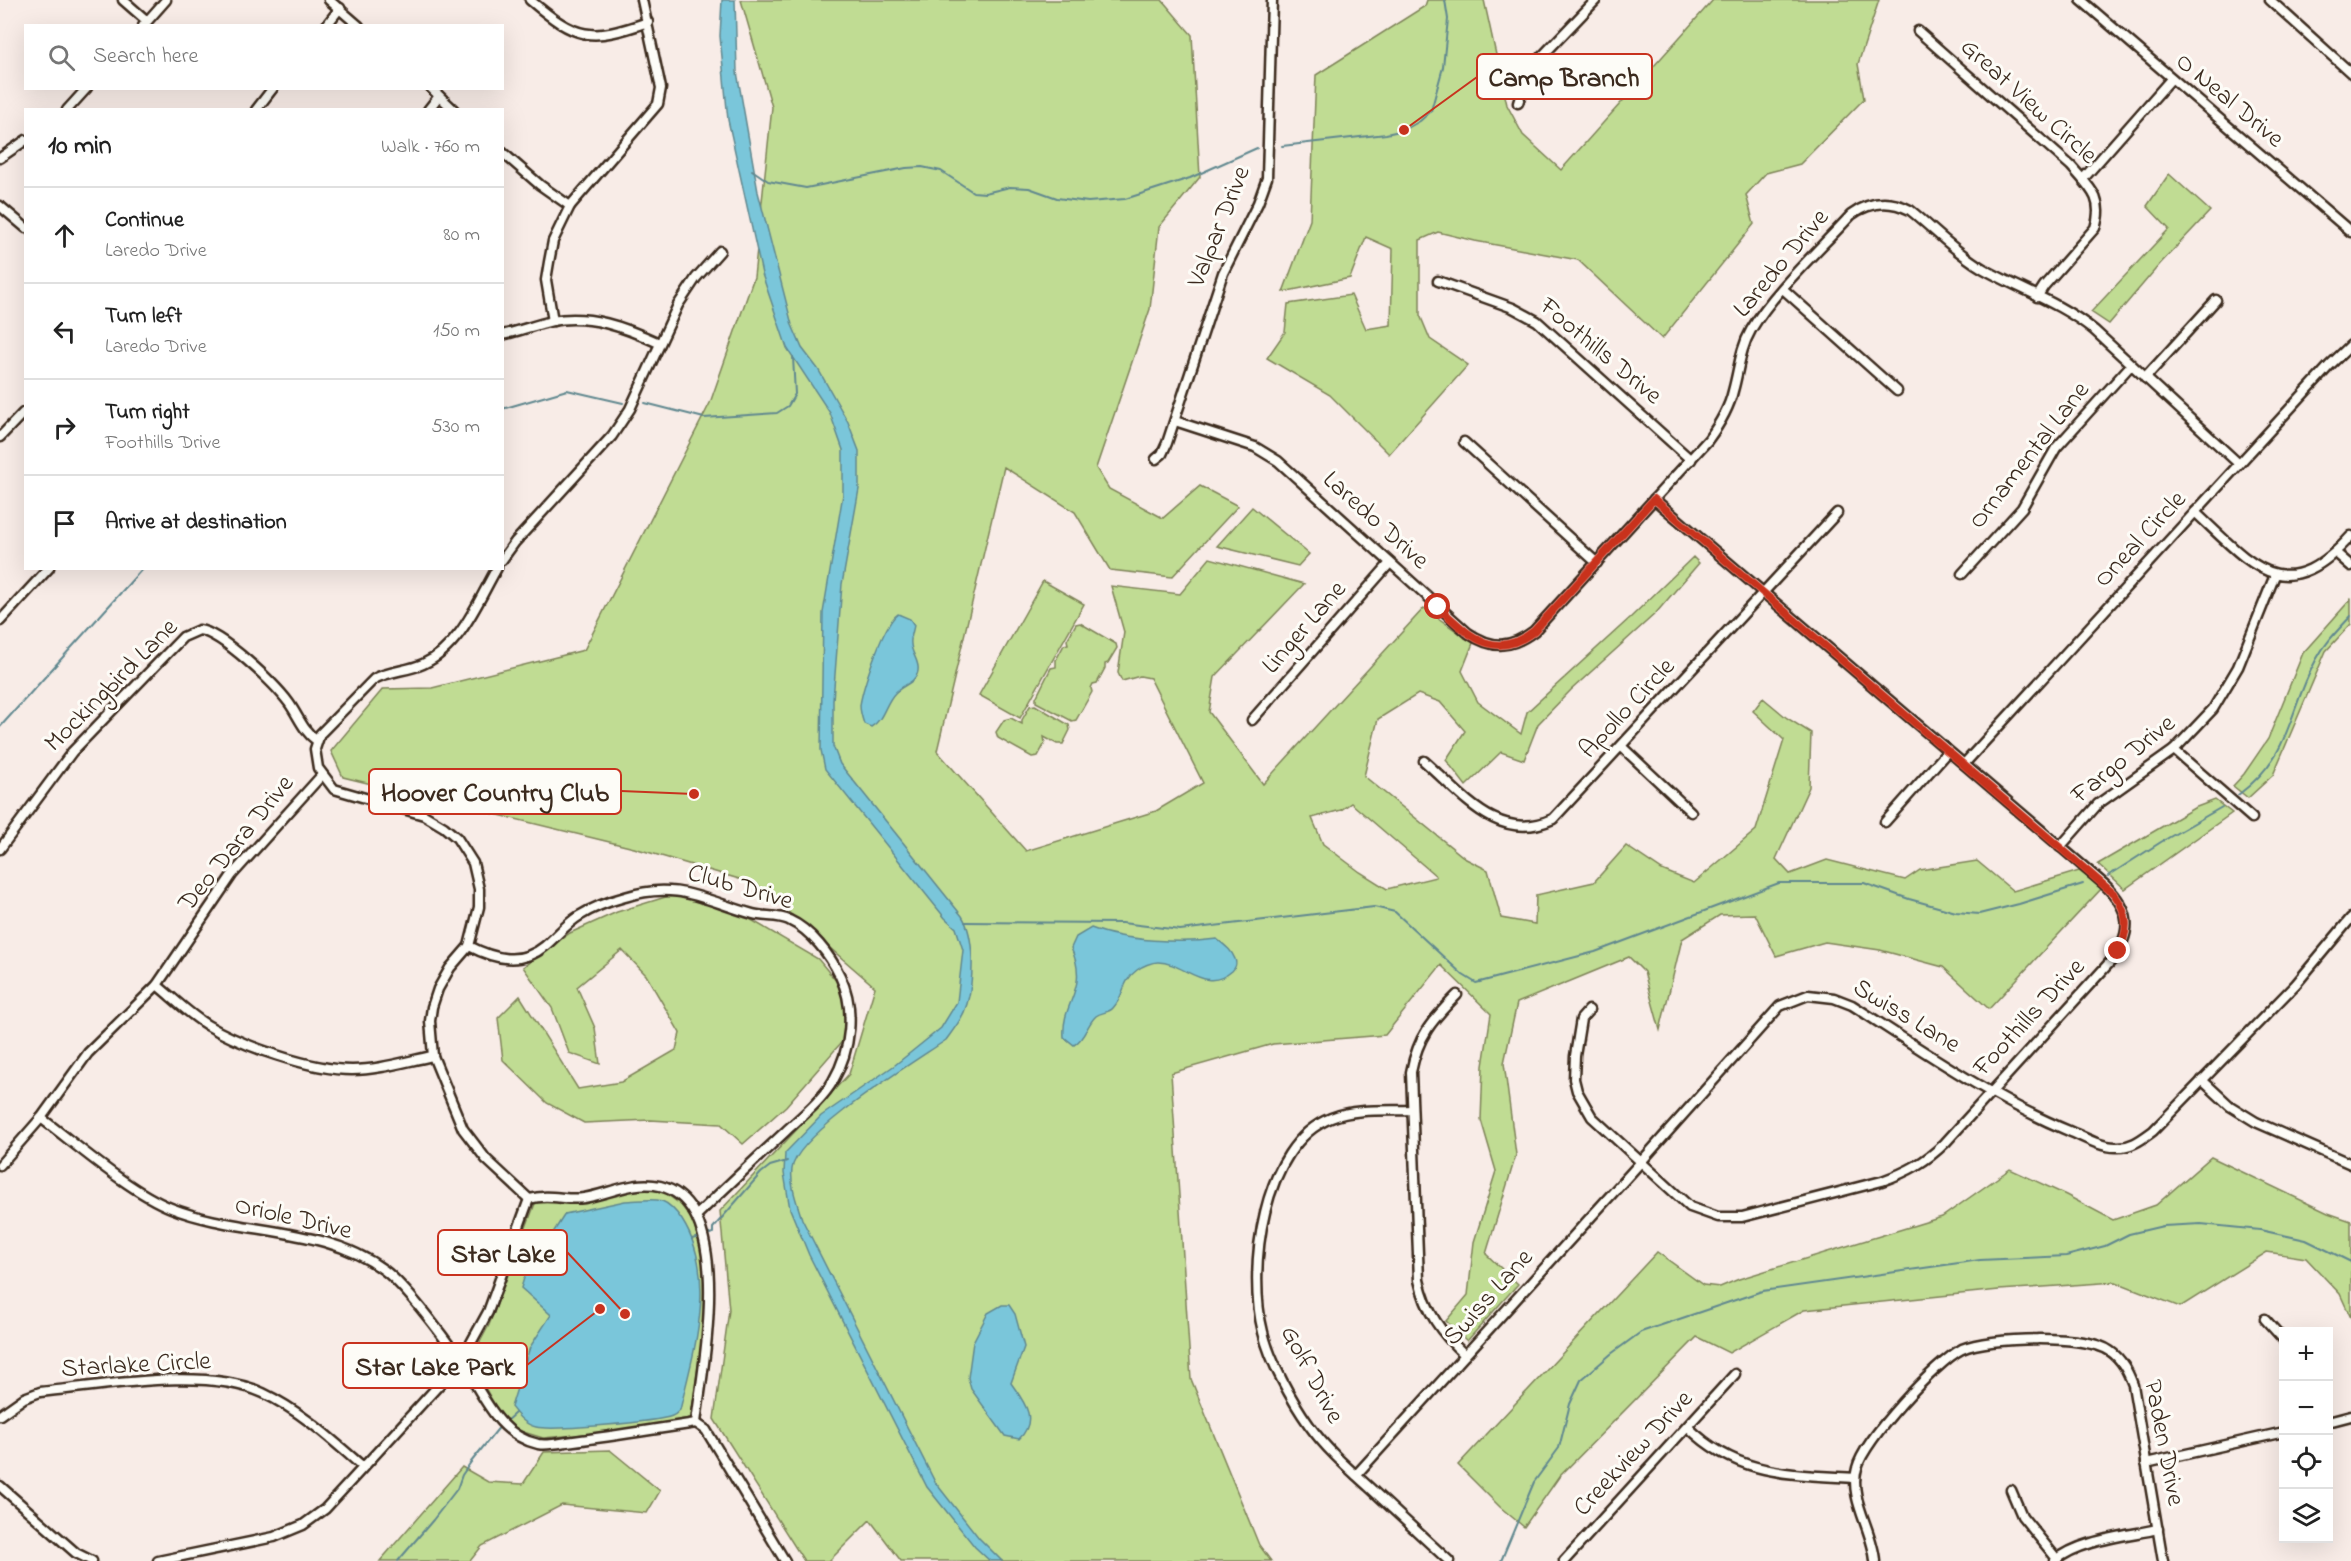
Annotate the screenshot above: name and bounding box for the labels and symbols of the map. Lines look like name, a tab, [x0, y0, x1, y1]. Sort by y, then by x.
street label: Great View Circle	[1951, 30, 2105, 174]
street label: O Neal Drive	[2166, 44, 2292, 158]
callout: Camp Branch	[1477, 54, 1652, 99]
text: Camp Branch	[1488, 60, 1640, 99]
street label: Valpar Drive	[1178, 160, 1262, 294]
street label: Laredo Drive	[1725, 201, 1839, 327]
street label: Foothills Drive	[1530, 289, 1670, 415]
street label: Ornamental Lane	[1960, 374, 2100, 538]
street label: Laredo Drive	[1313, 463, 1437, 580]
street label: Oneal Circle	[2086, 483, 2196, 597]
street label: Linger Lane	[1254, 573, 1357, 683]
route start	[1424, 593, 1450, 619]
street label: Mockingbird Lane	[36, 610, 188, 762]
street label: Apollo Circle	[1571, 650, 1685, 768]
street label: Fargo Drive	[2063, 706, 2185, 815]
street label: Deo Dara Drive	[169, 767, 304, 922]
callout: Hoover Country Club	[369, 769, 621, 814]
text: Hoover Country Club	[381, 775, 610, 814]
street label: Club Drive	[683, 855, 797, 921]
route end	[2104, 937, 2130, 963]
street label: Foothills Drive	[1964, 950, 2095, 1087]
street label: Swiss Lane	[1845, 970, 1967, 1064]
street label: Oriole Drive	[231, 1187, 356, 1251]
callout: Star Lake	[438, 1230, 567, 1275]
text: Star Lake	[451, 1236, 556, 1275]
street label: Swiss Lane	[1435, 1241, 1543, 1355]
street label: Golf Drive	[1269, 1319, 1353, 1431]
street label: Starlake Circle	[60, 1343, 212, 1389]
callout: Star Lake Park	[343, 1343, 527, 1388]
text: Star Lake Park	[355, 1349, 516, 1388]
street label: Paden Drive	[2132, 1377, 2194, 1509]
street label: Creekview Drive	[1565, 1382, 1703, 1526]

